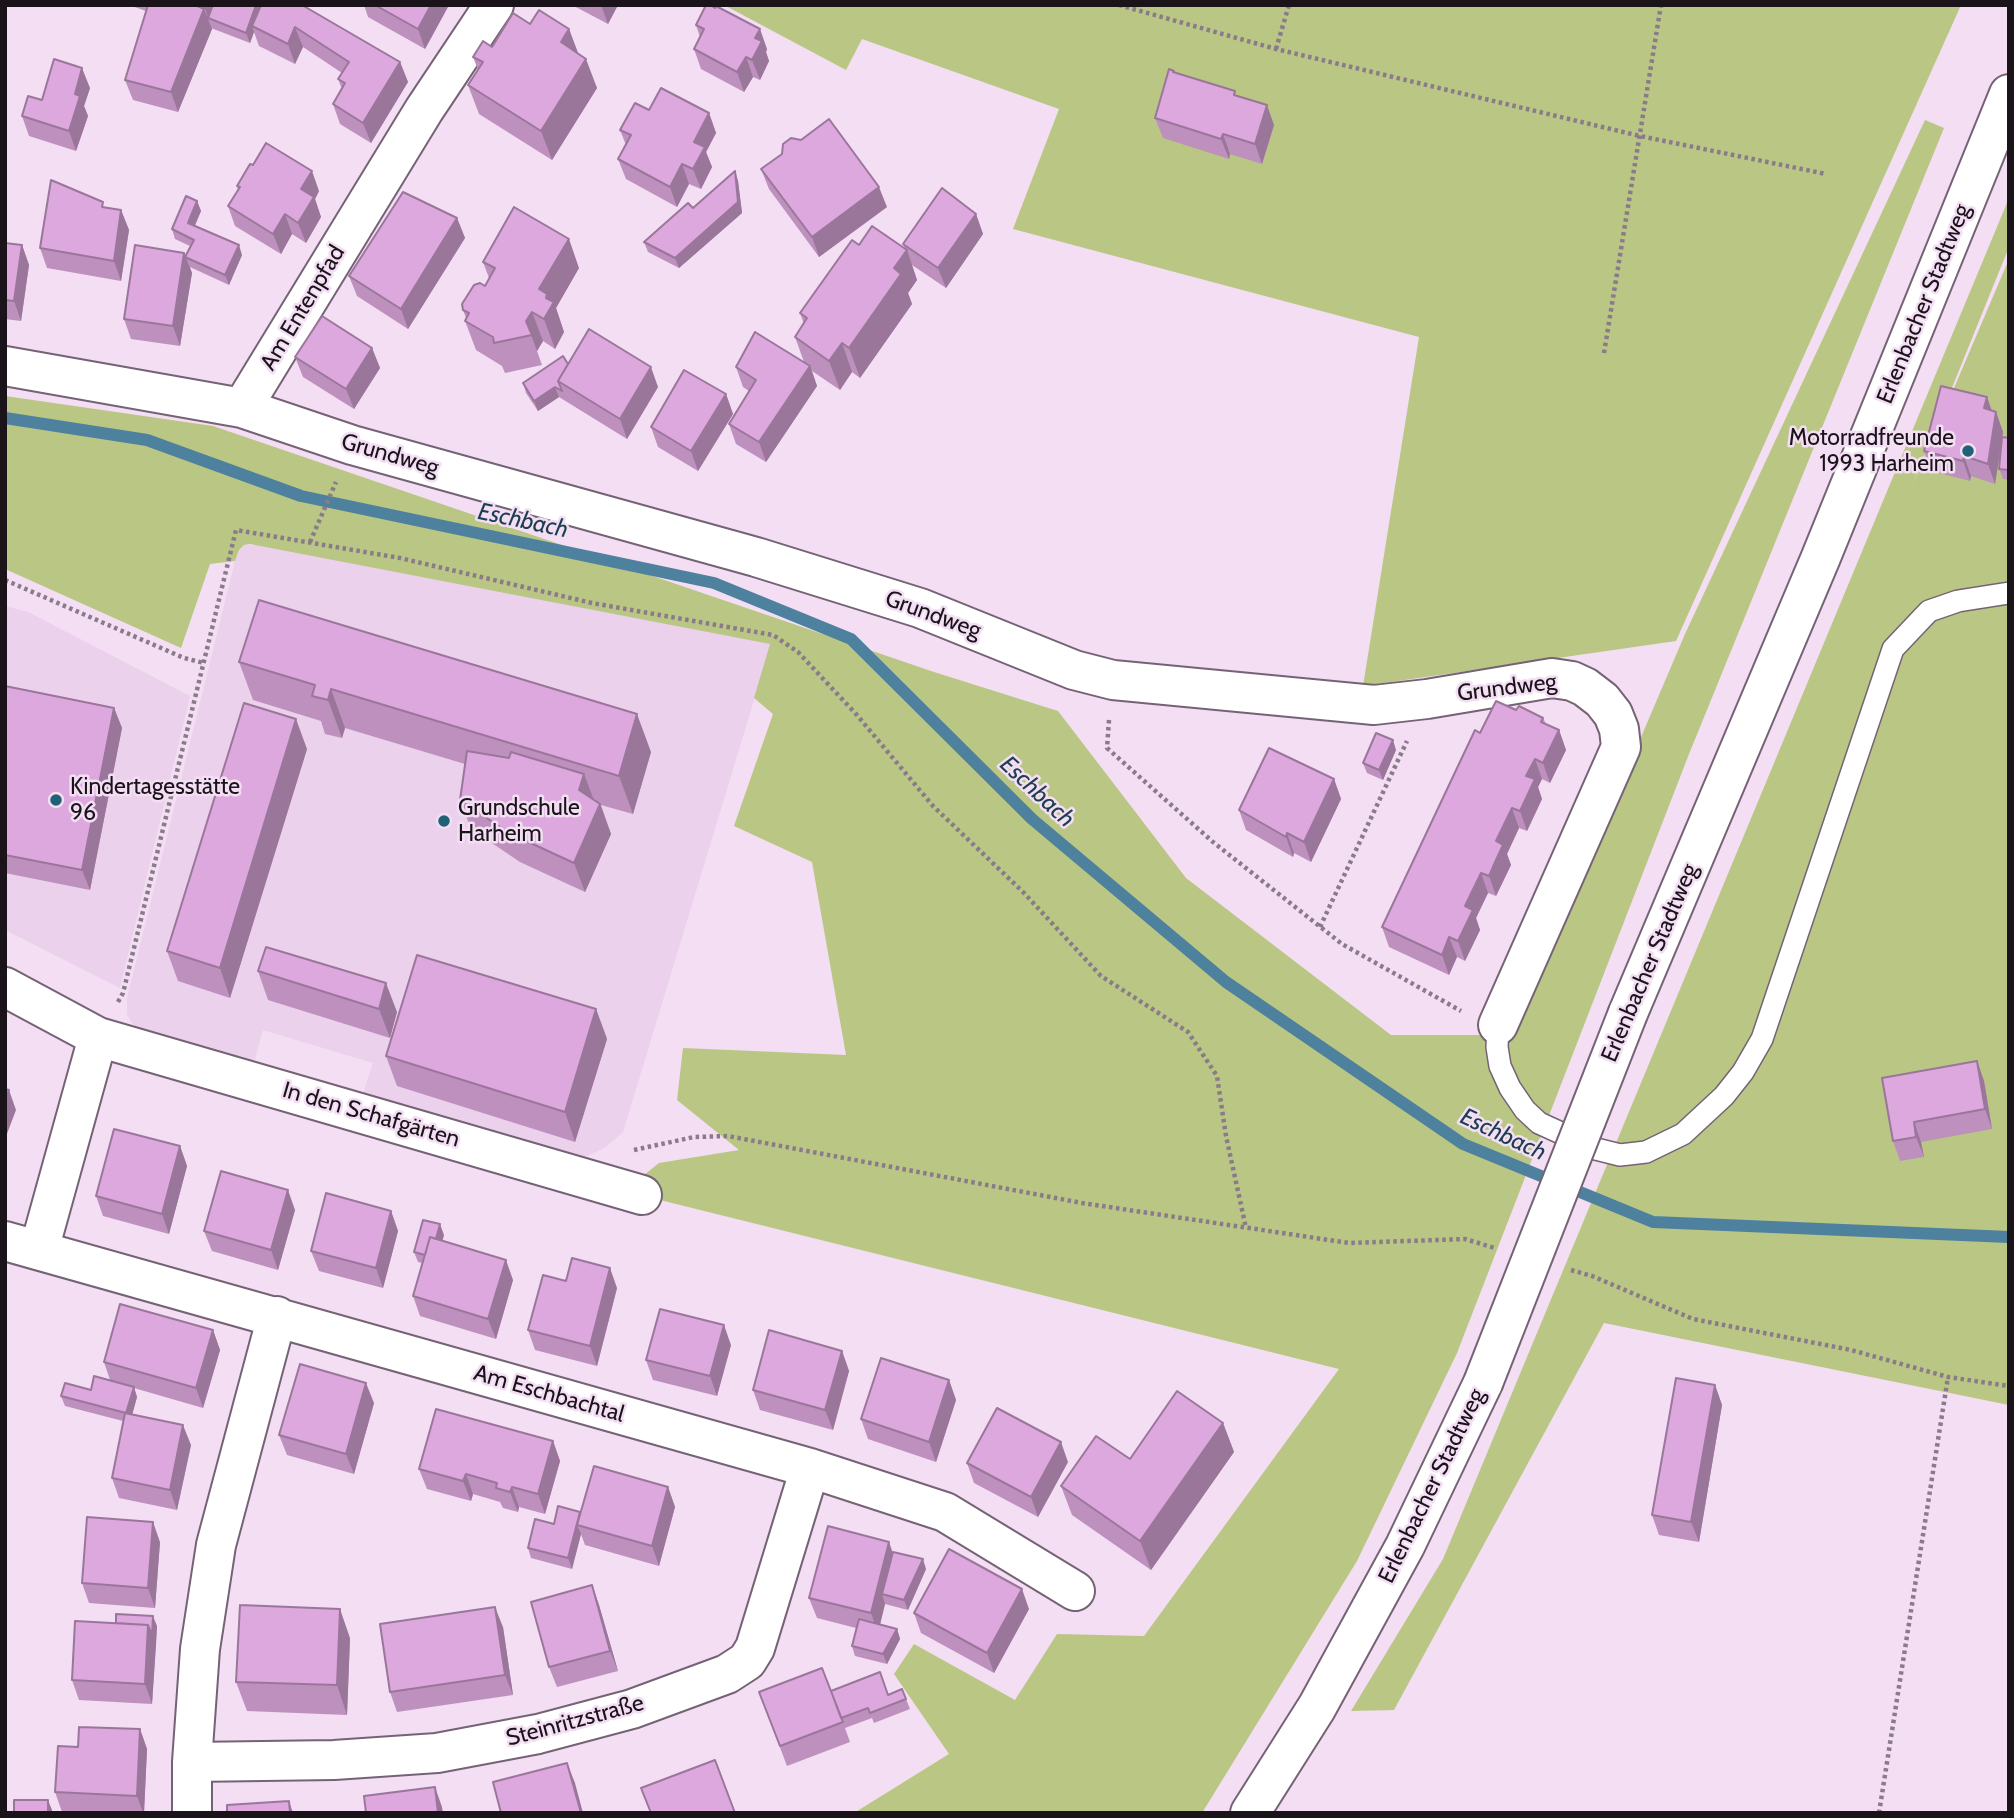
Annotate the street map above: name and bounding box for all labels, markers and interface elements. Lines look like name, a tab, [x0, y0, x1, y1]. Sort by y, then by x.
street label: Erlenbacher Stadtweg	[1871, 200, 1977, 408]
street label: Am Entenpfad	[255, 240, 351, 376]
place label: Motorradfreunde 1993 Harheim	[1789, 424, 1954, 478]
street label: Grundweg	[338, 428, 442, 482]
marker: Motorradfreunde 1993 Harheim	[1960, 443, 1976, 459]
water label: Eschbach	[475, 497, 571, 545]
street label: Grundweg	[881, 585, 985, 645]
street label: Grundweg	[1456, 668, 1558, 708]
water label: Eschbach	[994, 750, 1080, 834]
place label: Kindertagesstätte 96	[70, 773, 240, 827]
marker: Kindertagesstätte 96	[48, 792, 64, 808]
place label: Grundschule Harheim	[458, 794, 580, 848]
marker: Grundschule Harheim	[436, 813, 452, 829]
street label: Erlenbacher Stadtweg	[1596, 860, 1704, 1066]
street label: In den Schafgärten	[279, 1076, 463, 1154]
water label: Eschbach	[1456, 1103, 1550, 1167]
street label: Am Eschbachtal	[471, 1359, 627, 1429]
street label: Erlenbacher Stadtweg	[1373, 1384, 1491, 1588]
street label: Steinritzstraße	[503, 1689, 647, 1753]

